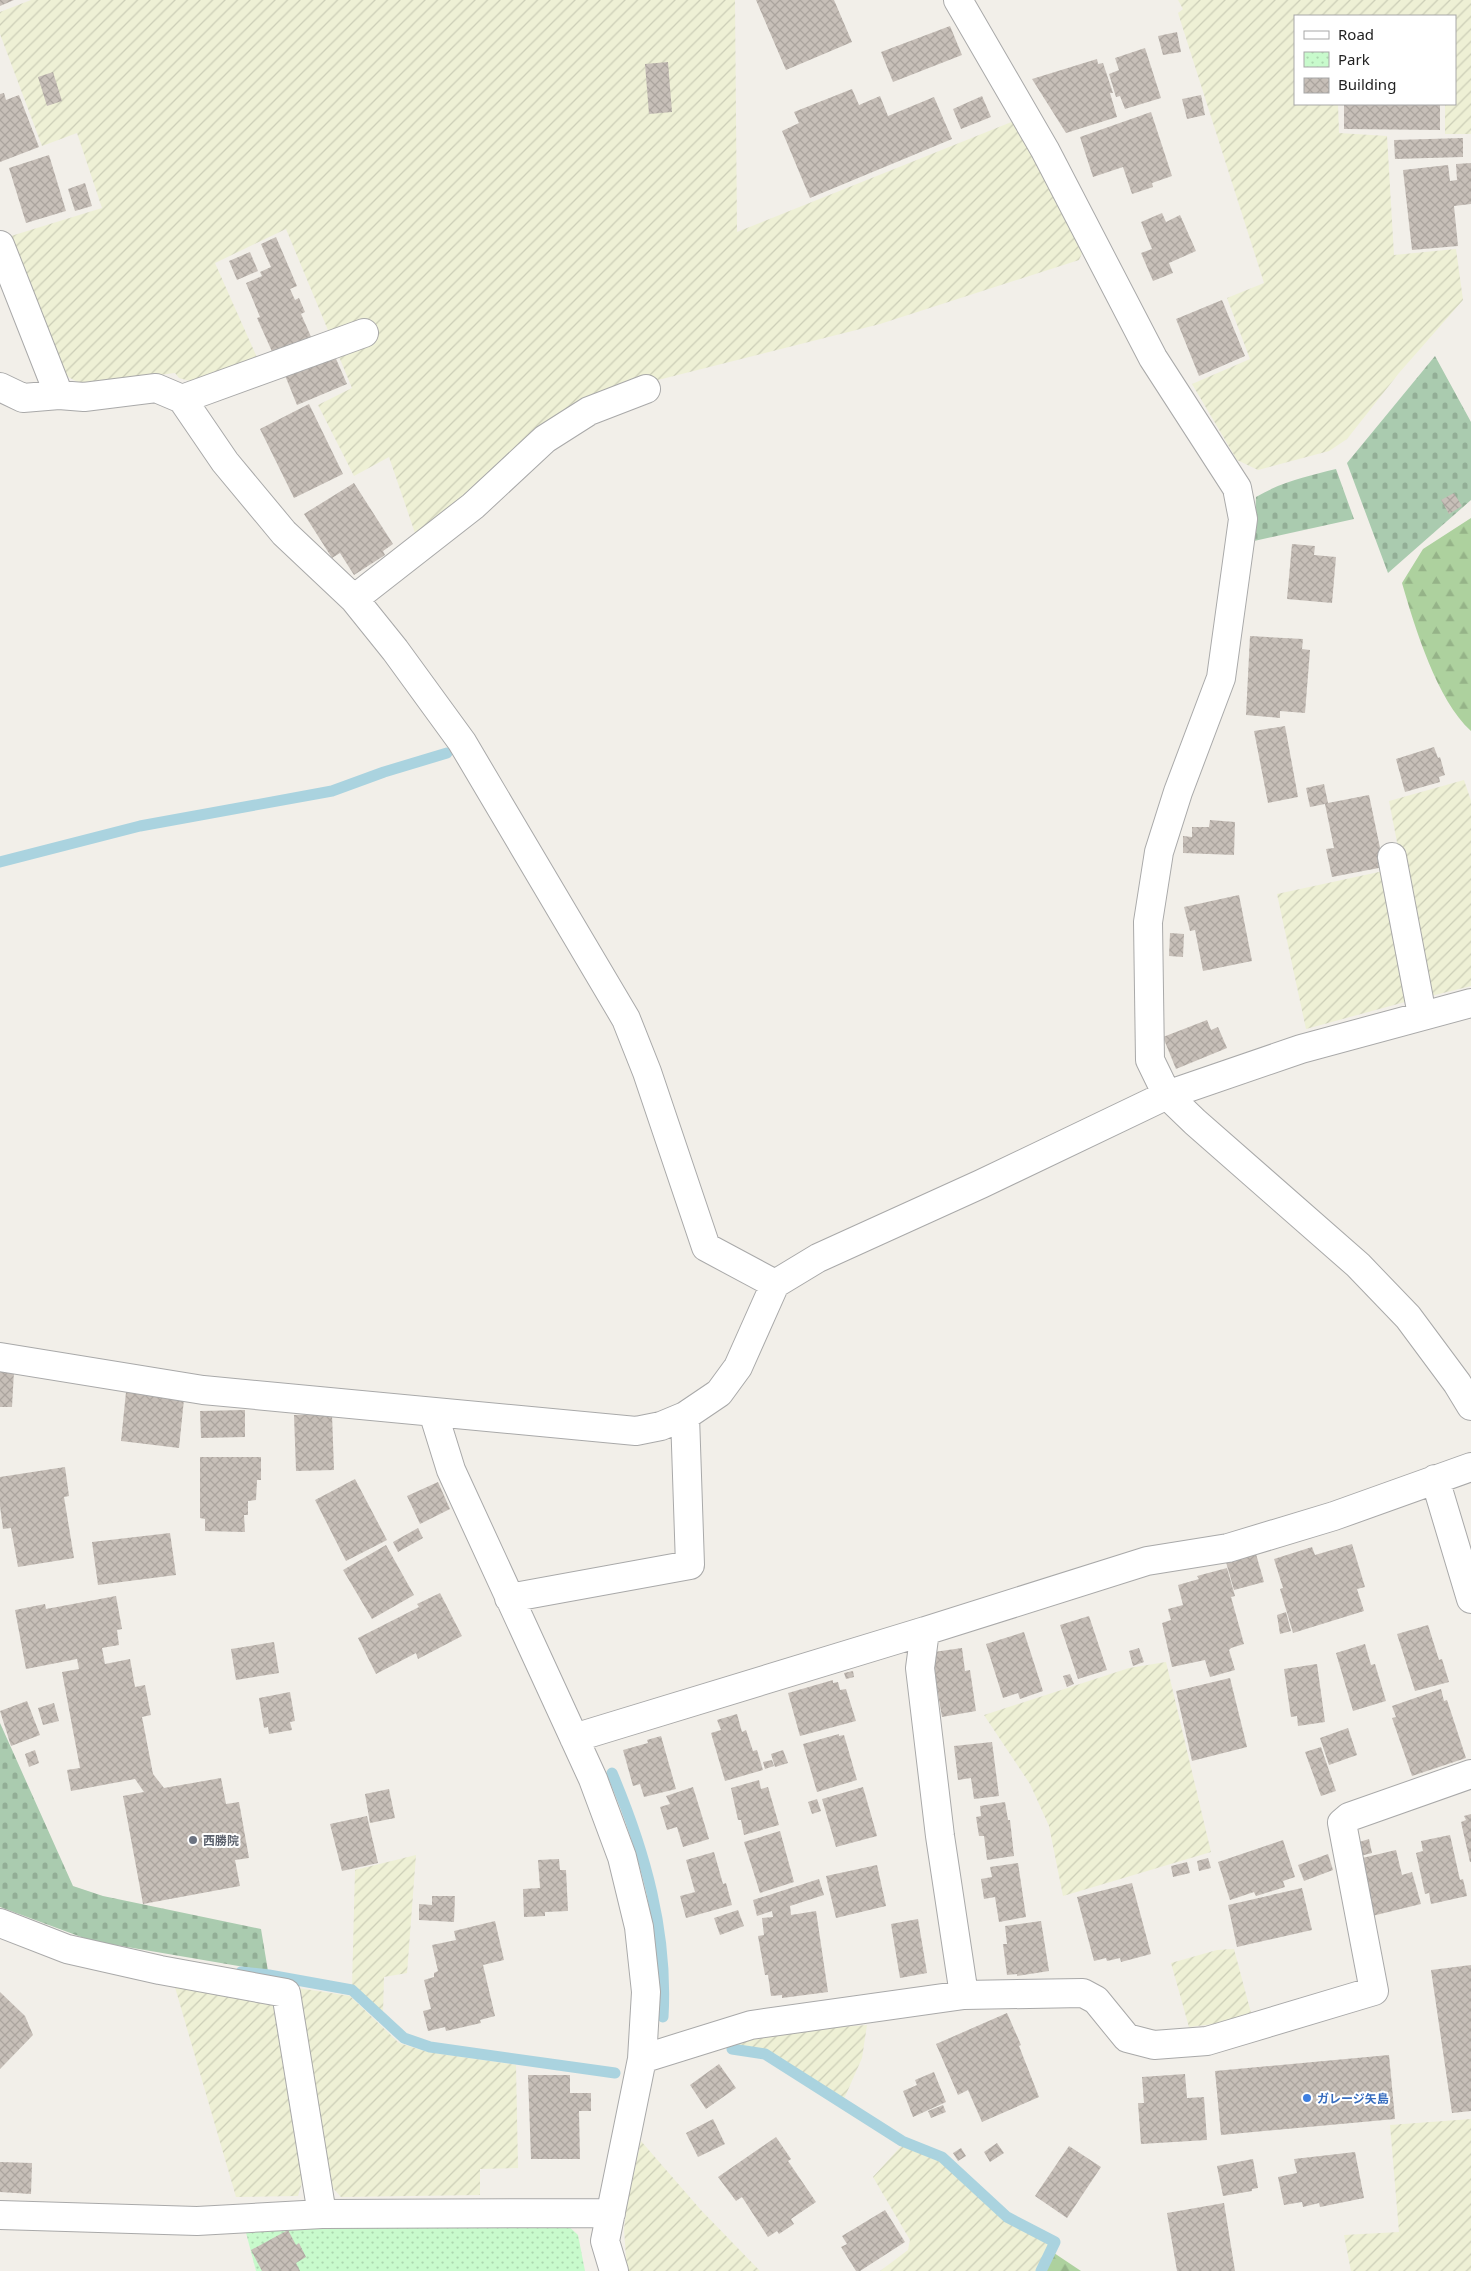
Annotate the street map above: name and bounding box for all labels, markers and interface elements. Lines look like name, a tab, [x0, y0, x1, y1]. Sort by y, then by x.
legend	[1294, 15, 1456, 105]
text: Road	[1338, 24, 1374, 44]
text: Park	[1338, 49, 1370, 69]
text: Building	[1338, 74, 1396, 94]
place label: 西勝院	[203, 1832, 239, 1849]
marker: 西勝院	[187, 1834, 199, 1846]
place label: ガレージ矢島	[1317, 2090, 1389, 2107]
marker: ガレージ矢島	[1301, 2092, 1313, 2104]

